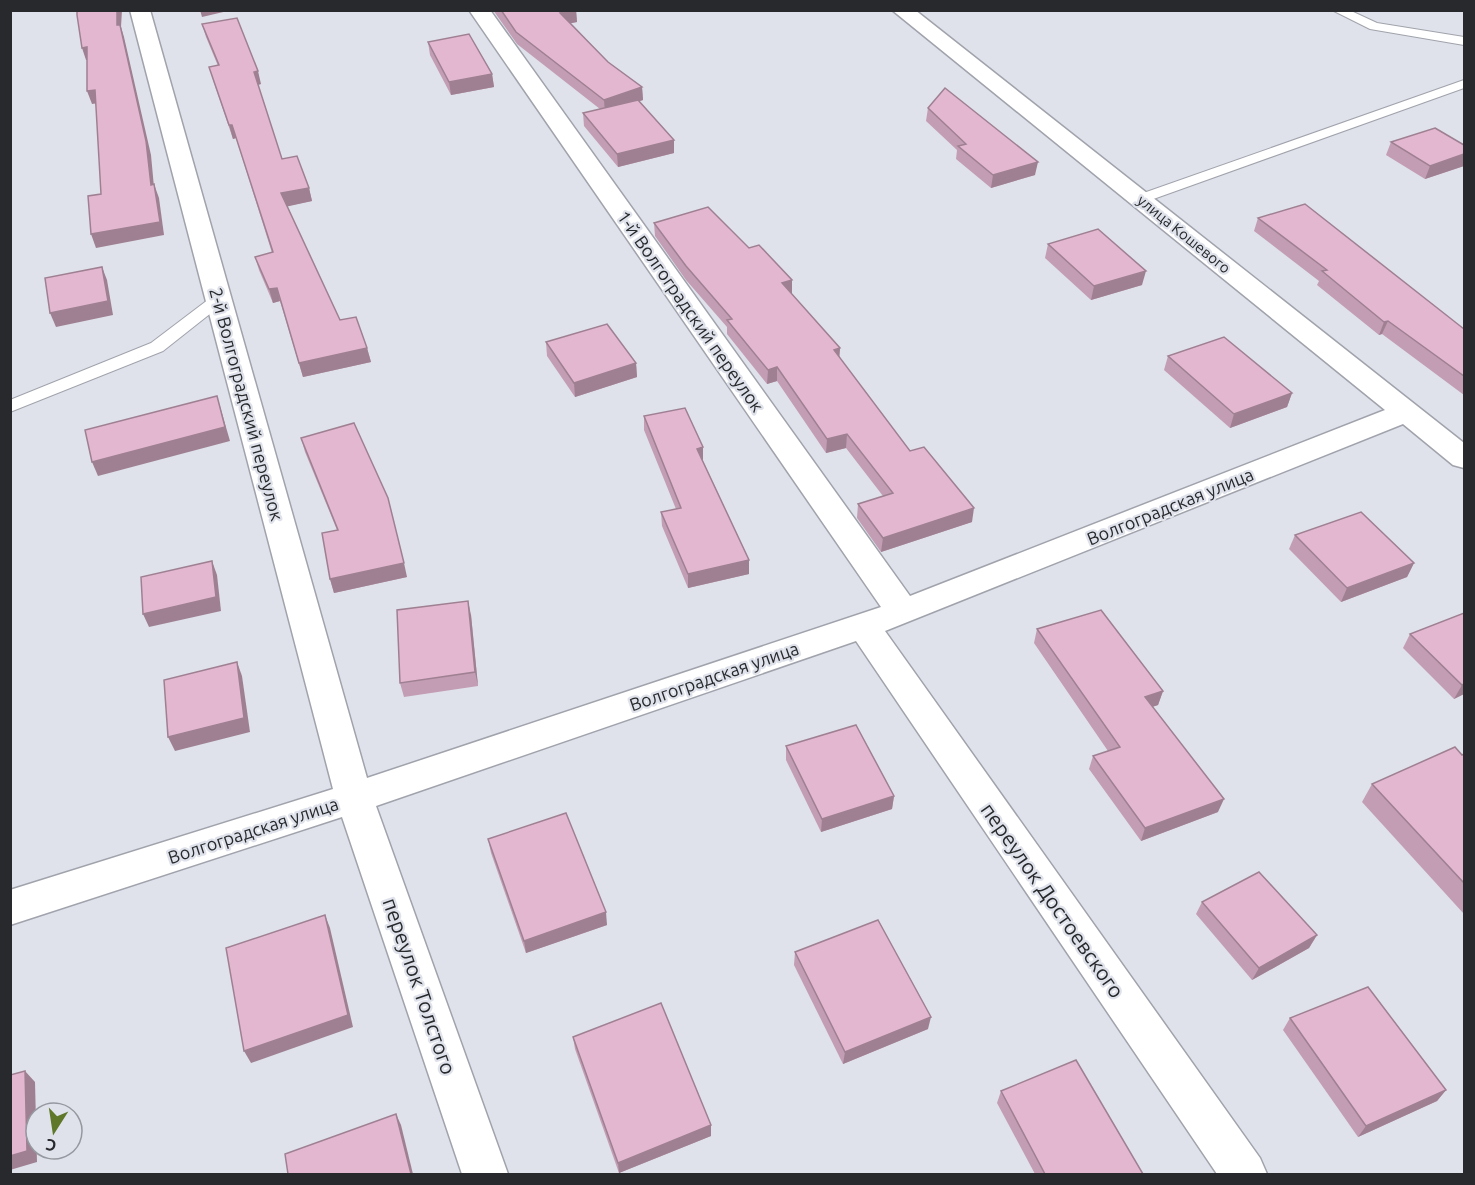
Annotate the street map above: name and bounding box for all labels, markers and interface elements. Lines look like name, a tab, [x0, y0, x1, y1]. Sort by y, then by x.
street label: улица Кошевого	[1134, 191, 1234, 277]
street label: 1-й Волгоградский переулок	[614, 207, 768, 415]
street label: 2-й Волгоградский переулок	[206, 285, 288, 523]
street label: Волгоградская улица	[1084, 463, 1256, 549]
street label: Волгоградская улица	[627, 638, 801, 714]
street label: Волгоградская улица	[165, 793, 341, 867]
street label: переулок Достоевского	[977, 798, 1129, 1002]
street label: переулок Толстого	[379, 895, 461, 1077]
north arrow	[24, 1101, 84, 1161]
text: С	[44, 1136, 58, 1156]

